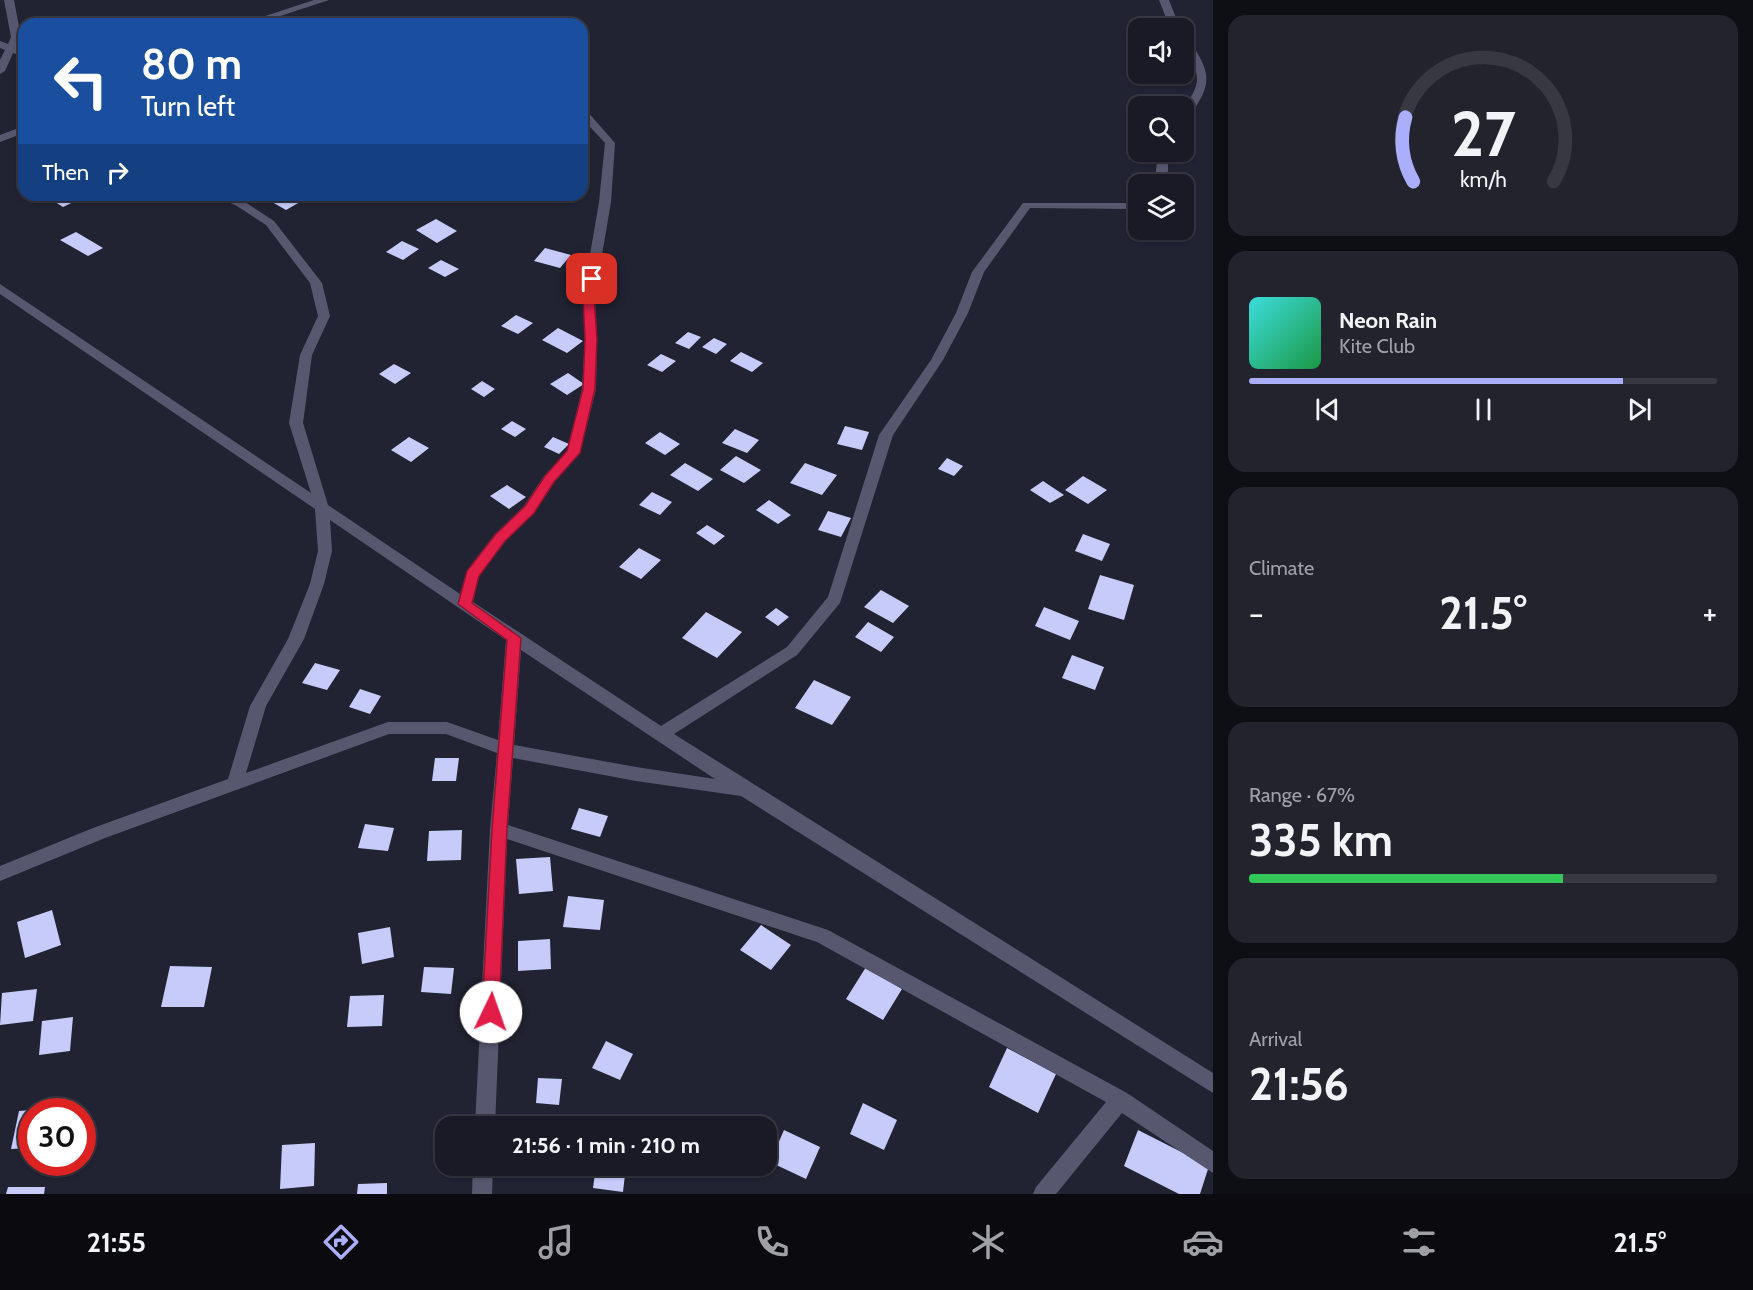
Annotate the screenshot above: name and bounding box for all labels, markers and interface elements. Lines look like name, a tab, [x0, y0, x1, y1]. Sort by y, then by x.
map controls	[1128, 18, 1194, 240]
button: sound	[1128, 18, 1194, 84]
text: 80 m	[141, 38, 242, 90]
icon: left	[42, 42, 120, 120]
text: Turn left	[141, 90, 235, 123]
button: search	[1128, 96, 1194, 162]
text: 27	[1451, 97, 1516, 173]
icon: right	[101, 156, 134, 189]
text: Then	[42, 159, 89, 186]
text: km/h	[1460, 167, 1506, 193]
button: layers	[1128, 174, 1194, 240]
pin	[566, 253, 617, 304]
icon: arrive	[575, 262, 608, 295]
text: Neon Rain	[1339, 307, 1437, 334]
text: Kite Club	[1339, 334, 1415, 358]
icon: previous	[1311, 393, 1344, 426]
icon: pause	[1467, 393, 1500, 426]
icon: next	[1623, 393, 1656, 426]
text: Climate	[1249, 556, 1314, 580]
text: 21.5°	[1439, 586, 1527, 640]
text: −	[1249, 593, 1264, 633]
text: +	[1702, 593, 1717, 633]
text: Range · 67%	[1249, 783, 1355, 807]
text: 335 km	[1249, 813, 1393, 867]
position arrow	[459, 980, 523, 1044]
text: Arrival	[1249, 1027, 1302, 1051]
text: 21:56	[1249, 1057, 1349, 1111]
speed limit sign: 30	[18, 1098, 96, 1176]
text: 21:56 · 1 min · 210 m	[512, 1132, 700, 1159]
icon: directions	[320, 1221, 362, 1263]
icon: music	[535, 1221, 577, 1263]
icon: phone	[751, 1221, 793, 1263]
icon: climate	[967, 1221, 1009, 1263]
icon: car	[1182, 1221, 1224, 1263]
icon: filters	[1398, 1221, 1440, 1263]
text: 21:55	[87, 1226, 146, 1259]
text: 21.5°	[1614, 1226, 1666, 1259]

